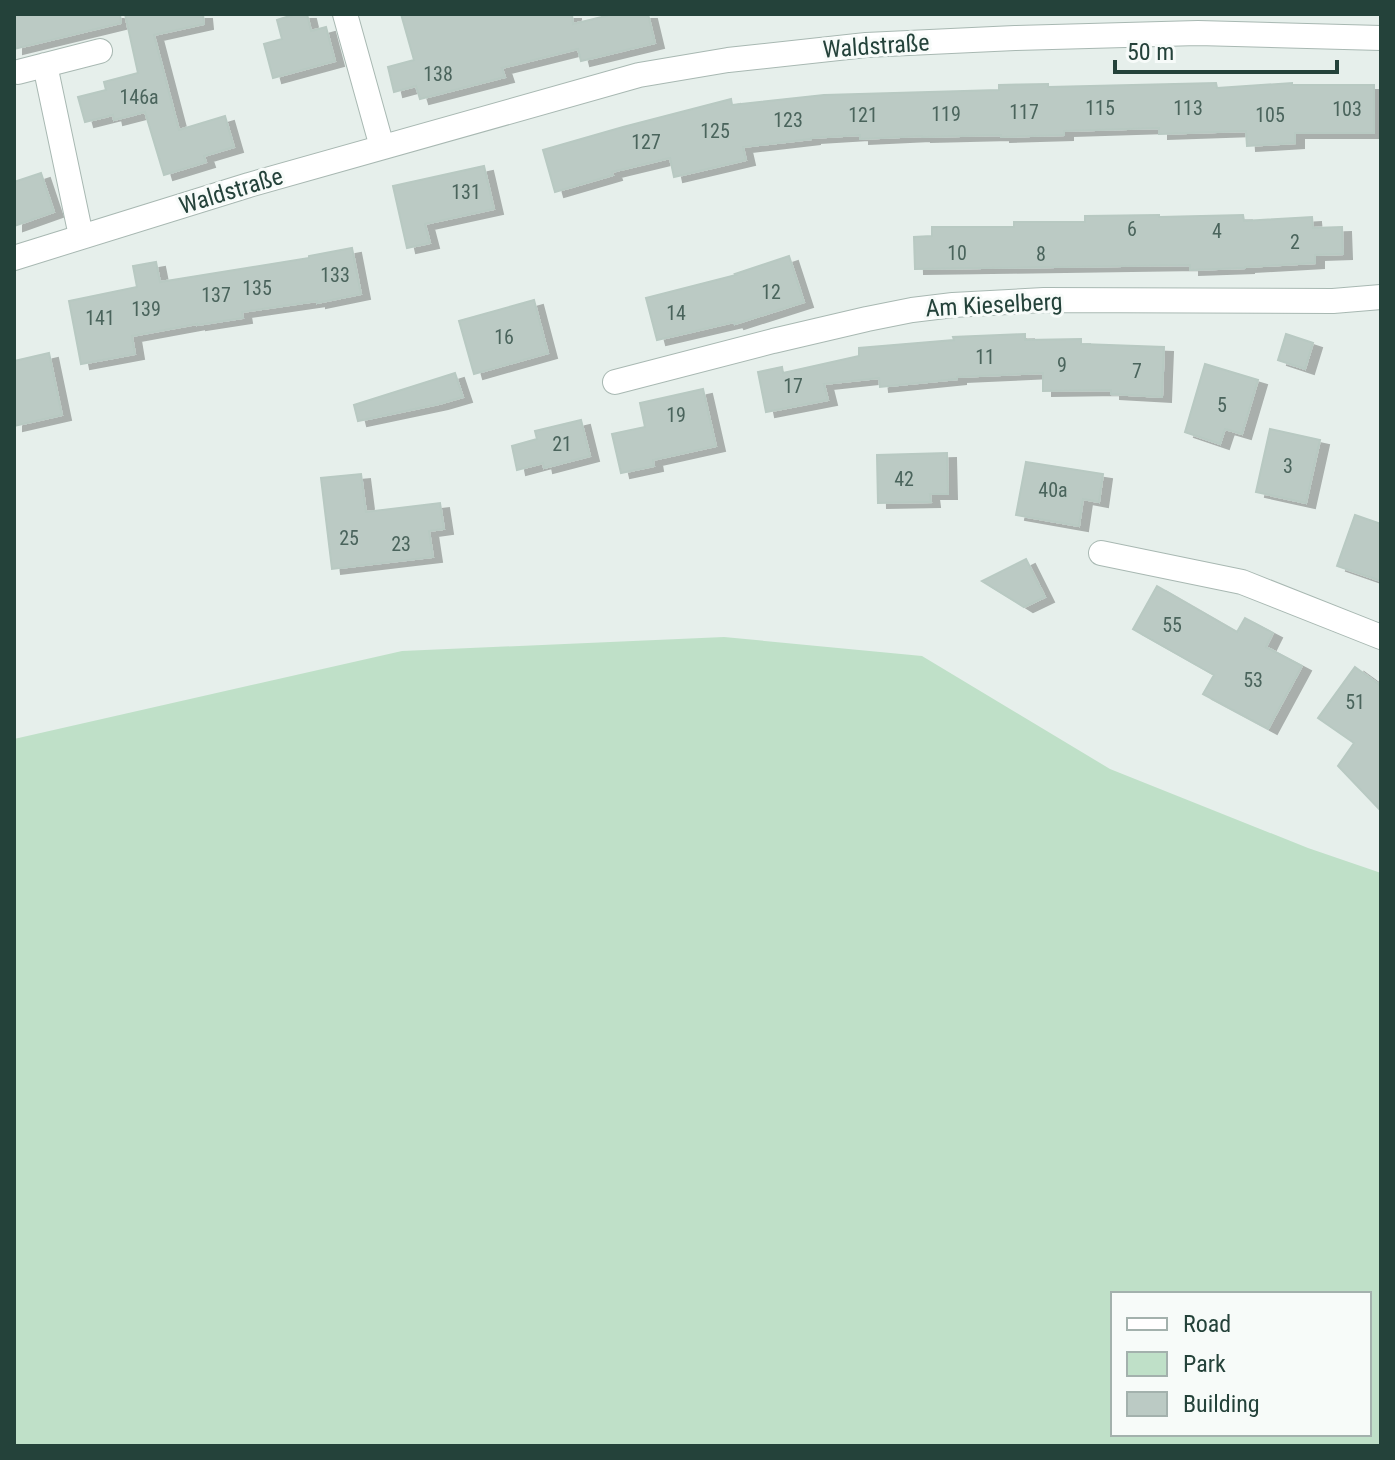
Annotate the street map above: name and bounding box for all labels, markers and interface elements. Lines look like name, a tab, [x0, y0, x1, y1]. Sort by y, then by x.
scale bar	[1115, 24, 1337, 74]
street label: Waldstraße	[822, 28, 930, 64]
text: 50 m	[1127, 38, 1174, 66]
house number: 138	[423, 62, 453, 86]
house number: 146a	[119, 85, 159, 109]
house number: 115	[1085, 96, 1115, 120]
house number: 113	[1173, 96, 1203, 120]
house number: 103	[1332, 97, 1362, 121]
house number: 117	[1009, 100, 1039, 124]
house number: 119	[931, 102, 961, 126]
house number: 121	[848, 103, 878, 127]
house number: 105	[1255, 103, 1285, 127]
house number: 123	[773, 108, 803, 132]
house number: 125	[700, 119, 730, 143]
house number: 127	[631, 130, 661, 154]
street label: Waldstraße	[176, 162, 286, 220]
house number: 131	[451, 180, 481, 204]
house number: 6	[1127, 217, 1137, 241]
house number: 4	[1212, 219, 1222, 243]
house number: 2	[1290, 230, 1300, 254]
house number: 10	[947, 241, 967, 265]
house number: 8	[1036, 242, 1046, 266]
house number: 133	[320, 263, 350, 287]
house number: 135	[242, 276, 272, 300]
house number: 12	[761, 280, 781, 304]
house number: 137	[201, 283, 231, 307]
street label: Am Kieselberg	[925, 287, 1063, 323]
house number: 139	[131, 297, 161, 321]
house number: 14	[666, 301, 686, 325]
house number: 141	[85, 306, 115, 330]
house number: 16	[494, 325, 514, 349]
house number: 11	[975, 345, 995, 369]
house number: 9	[1057, 353, 1067, 377]
house number: 7	[1132, 359, 1142, 383]
house number: 17	[783, 374, 803, 398]
house number: 5	[1217, 393, 1227, 417]
house number: 19	[666, 403, 686, 427]
house number: 21	[552, 432, 572, 456]
house number: 3	[1283, 454, 1293, 478]
house number: 42	[894, 467, 914, 491]
house number: 40a	[1038, 478, 1068, 502]
house number: 25	[339, 526, 359, 550]
house number: 23	[391, 532, 411, 556]
house number: 55	[1162, 613, 1182, 637]
house number: 53	[1243, 668, 1263, 692]
house number: 51	[1345, 690, 1365, 714]
legend	[1111, 1292, 1371, 1436]
text: Road	[1183, 1310, 1231, 1338]
text: Park	[1183, 1350, 1226, 1378]
text: Building	[1183, 1390, 1260, 1418]

